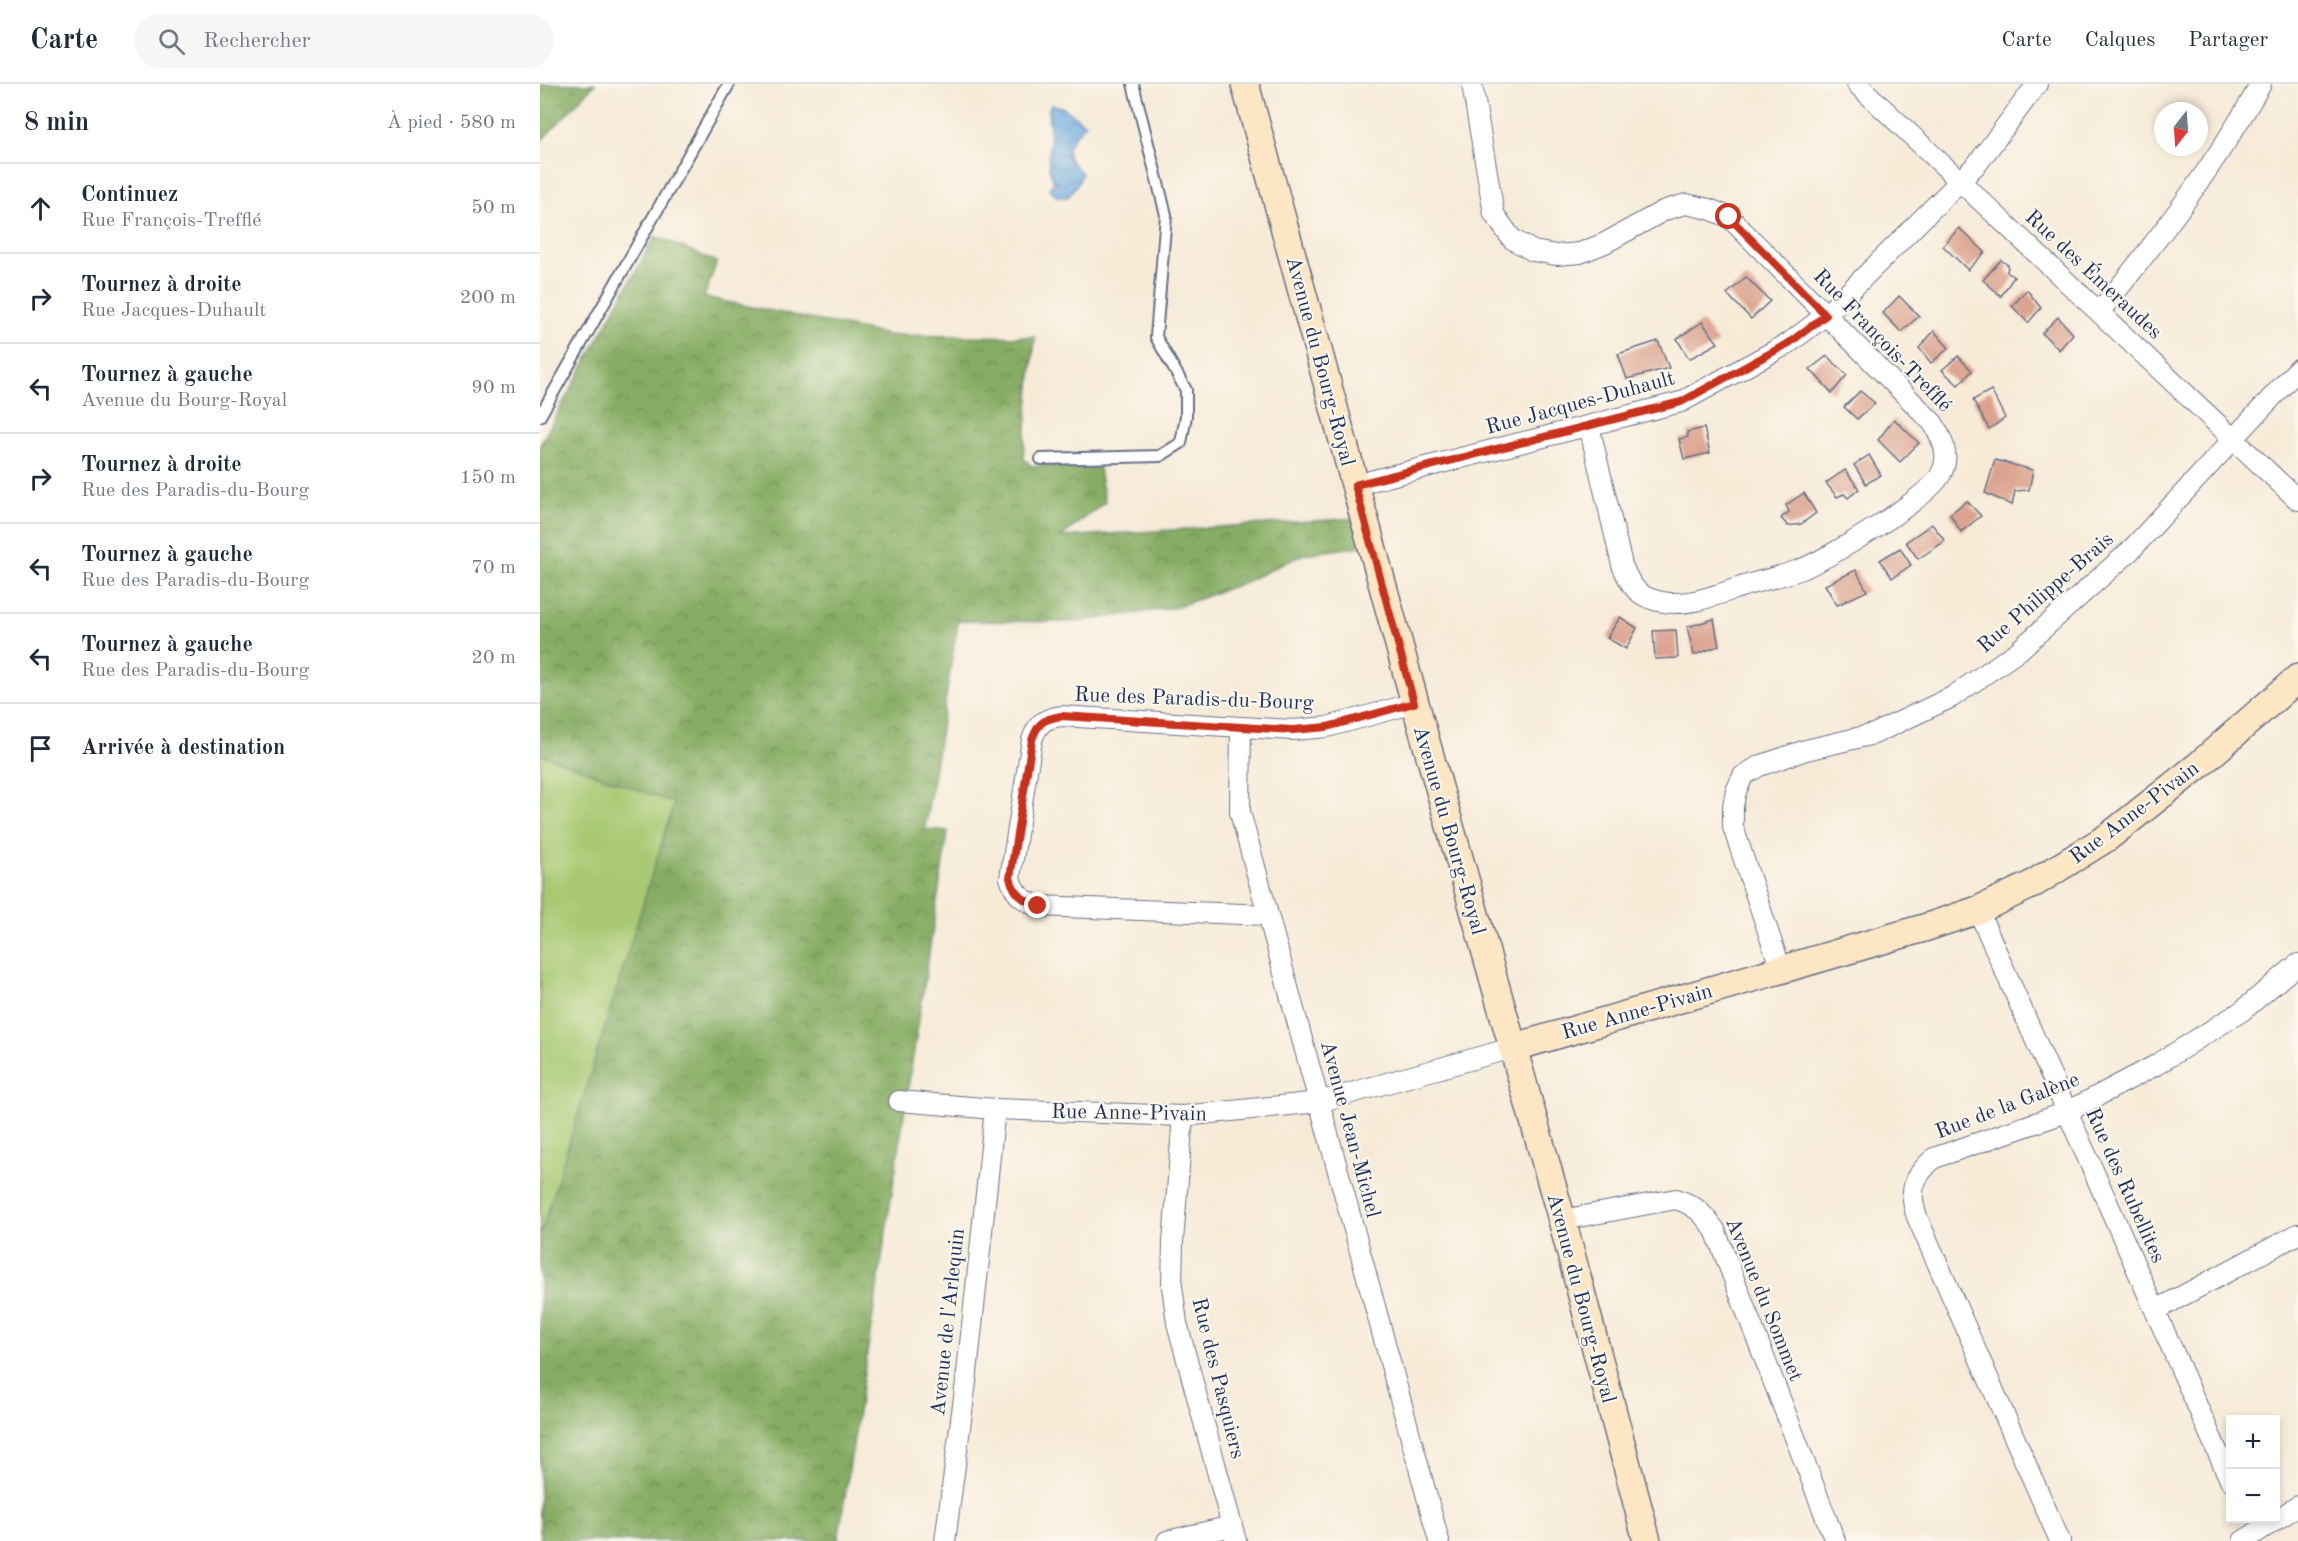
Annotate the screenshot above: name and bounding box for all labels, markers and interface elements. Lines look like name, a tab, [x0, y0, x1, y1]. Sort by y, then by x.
search box	[134, 14, 554, 68]
icon: search	[155, 25, 188, 58]
text: Carte	[30, 27, 98, 55]
text: Rechercher	[203, 30, 311, 52]
text: Carte	[2002, 30, 2052, 51]
text: Calques	[2085, 30, 2155, 51]
text: Partager	[2188, 30, 2268, 51]
north arrow	[2154, 102, 2208, 156]
text: 8 min	[24, 110, 89, 136]
text: À pied · 580 m	[387, 113, 516, 133]
text: Continuez	[81, 184, 178, 206]
icon: ahead	[24, 192, 57, 225]
text: 50 m	[471, 198, 516, 218]
route start	[1715, 203, 1741, 229]
street label: Rue des Émeraudes	[2021, 204, 2168, 344]
text: Rue François-Trefflé	[81, 211, 261, 231]
street label: Avenue du Bourg-Royal	[1281, 254, 1358, 469]
street label: Rue François-Trefflé	[1809, 266, 1955, 416]
text: Tournez à droite	[81, 274, 242, 296]
icon: right	[24, 282, 57, 315]
text: 200 m	[460, 288, 516, 308]
text: Rue Jacques-Duhault	[81, 301, 266, 321]
text: Tournez à gauche	[81, 364, 253, 386]
street label: Rue Jacques-Duhault	[1484, 368, 1677, 439]
icon: left	[24, 372, 57, 405]
text: 90 m	[471, 378, 516, 398]
text: Avenue du Bourg-Royal	[81, 391, 287, 411]
text: Tournez à droite	[81, 454, 242, 476]
icon: right	[24, 462, 57, 495]
text: 150 m	[460, 468, 516, 488]
text: Rue des Paradis-du-Bourg	[81, 481, 309, 501]
street label: Rue Philippe-Brais	[1974, 529, 2118, 657]
text: Tournez à gauche	[81, 544, 253, 566]
icon: left	[24, 552, 57, 585]
text: 70 m	[471, 558, 516, 578]
text: Rue des Paradis-du-Bourg	[81, 571, 309, 591]
text: Tournez à gauche	[81, 634, 253, 656]
icon: left	[24, 642, 57, 675]
text: 20 m	[471, 648, 516, 668]
text: Rue des Paradis-du-Bourg	[81, 661, 309, 681]
street label: Rue des Paradis-du-Bourg	[1074, 685, 1315, 714]
street label: Avenue du Bourg-Royal	[1409, 723, 1489, 938]
icon: arrive	[24, 732, 57, 765]
text: Arrivée à destination	[81, 737, 285, 759]
street label: Rue Anne-Pivain	[2066, 758, 2203, 868]
route end	[1024, 892, 1050, 918]
street label: Rue Anne-Pivain	[1560, 981, 1715, 1044]
street label: Avenue Jean-Michel	[1316, 1039, 1383, 1220]
street label: Rue de la Galène	[1933, 1069, 2082, 1143]
street label: Rue Anne-Pivain	[1051, 1102, 1207, 1125]
street label: Rue des Rubellites	[2081, 1105, 2168, 1266]
street label: Avenue du Bourg-Royal	[1542, 1191, 1619, 1406]
street label: Avenue du Sommet	[1721, 1215, 1806, 1384]
street label: Avenue de l'Arlequin	[928, 1227, 969, 1417]
street label: Rue des Pasquiers	[1187, 1296, 1248, 1461]
map controls	[2226, 1415, 2280, 1523]
button: +	[2226, 1415, 2280, 1469]
button: −	[2226, 1469, 2280, 1523]

